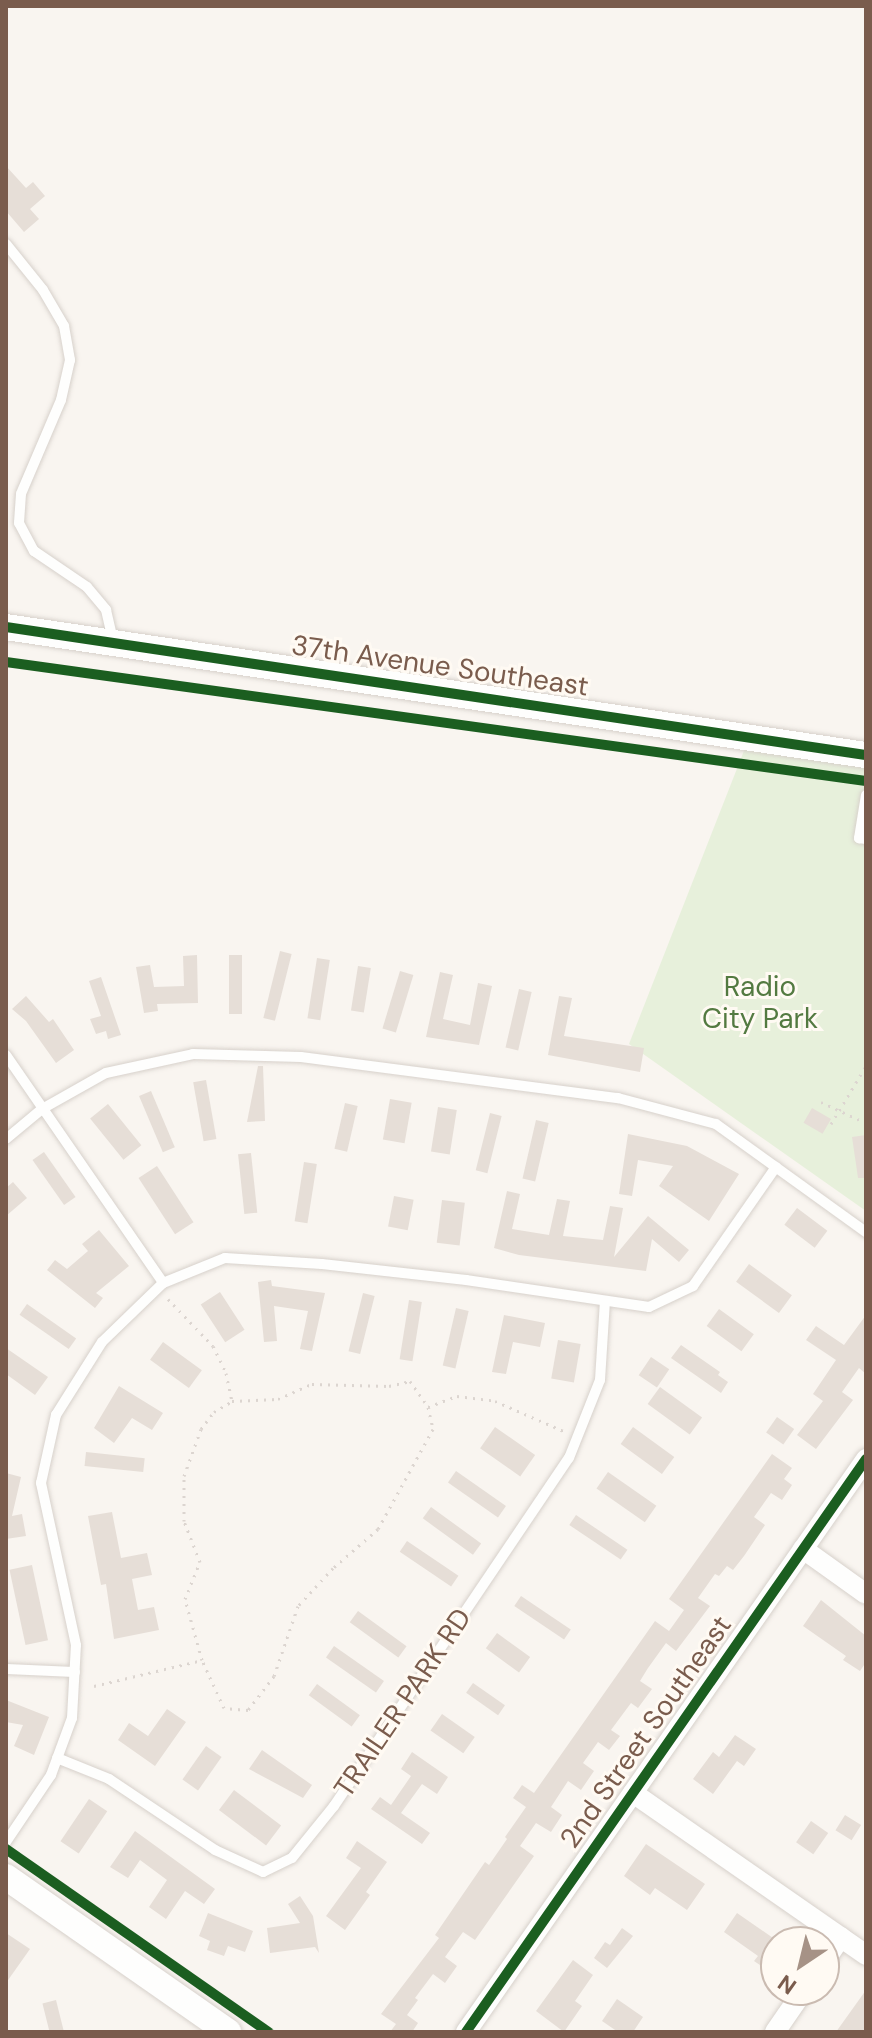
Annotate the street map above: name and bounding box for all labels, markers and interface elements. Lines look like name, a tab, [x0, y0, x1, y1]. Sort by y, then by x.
street label: 37th Avenue Southeast	[289, 629, 591, 703]
park label: Radio City Park	[702, 970, 818, 1036]
street label: TRAILER PARK RD	[327, 1602, 479, 1804]
street label: 2nd Street Southeast	[553, 1610, 739, 1854]
north arrow	[760, 1926, 840, 2006]
text: N	[772, 1968, 802, 2001]

